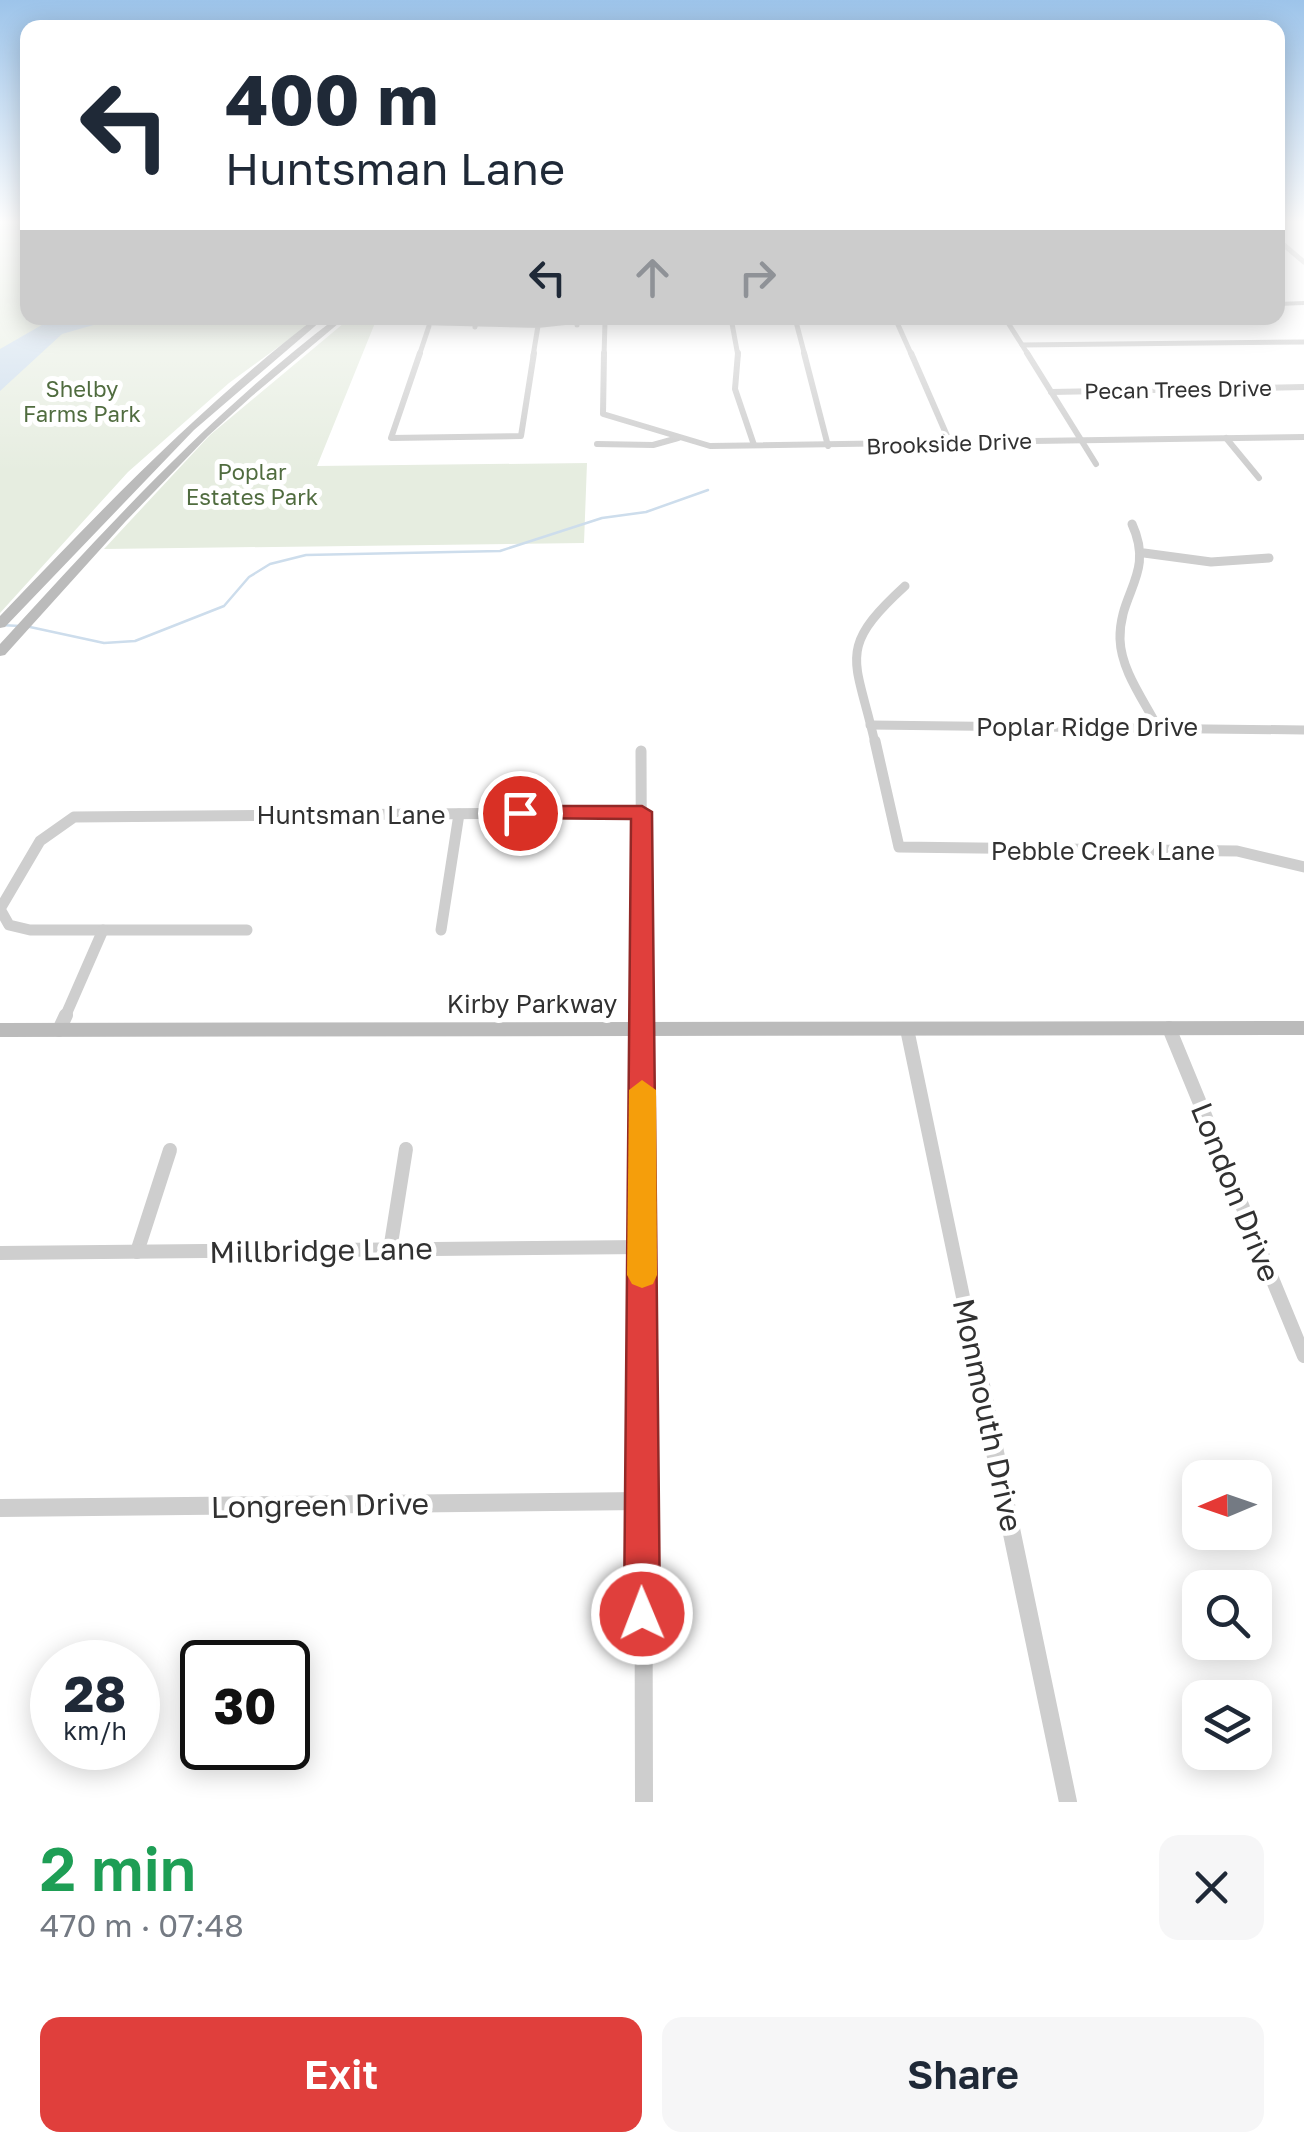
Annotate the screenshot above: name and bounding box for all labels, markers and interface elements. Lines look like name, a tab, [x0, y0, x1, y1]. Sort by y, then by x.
text: 400 m	[225, 56, 439, 140]
icon: left	[60, 60, 190, 190]
text: Huntsman Lane	[225, 141, 565, 195]
icon: left	[520, 250, 575, 305]
icon: ahead	[625, 250, 680, 305]
icon: right	[730, 250, 785, 305]
street label: Pecan Trees Drive	[1084, 374, 1272, 404]
park label: Shelby Farms Park	[23, 375, 141, 427]
street label: Brookside Drive	[866, 427, 1032, 459]
park label: Poplar Estates Park	[186, 458, 318, 510]
street label: Poplar Ridge Drive	[976, 711, 1198, 742]
pin	[478, 771, 563, 856]
icon: arrive	[493, 786, 548, 841]
street label: Huntsman Lane	[257, 799, 445, 830]
street label: Pebble Creek Lane	[991, 835, 1215, 866]
street label: Kirby Parkway	[447, 988, 617, 1019]
street label: London Drive	[1184, 1097, 1288, 1287]
street label: Millbridge Lane	[209, 1230, 433, 1270]
street label: Monmouth Drive	[946, 1295, 1030, 1535]
north arrow	[1182, 1460, 1272, 1550]
map controls	[1182, 1460, 1272, 1770]
street label: Longreen Drive	[211, 1485, 429, 1525]
position arrow	[590, 1562, 694, 1666]
button: search	[1182, 1570, 1272, 1660]
speed limit sign: 30	[180, 1640, 310, 1770]
text: 28	[64, 1663, 126, 1723]
button: layers	[1182, 1680, 1272, 1770]
text: km/h	[63, 1715, 127, 1746]
text: 2 min	[40, 1832, 196, 1904]
button: close	[1159, 1835, 1264, 1940]
text: 470 m · 07:48	[40, 1906, 244, 1944]
button: Exit	[40, 2017, 642, 2132]
button: Share	[662, 2017, 1264, 2132]

